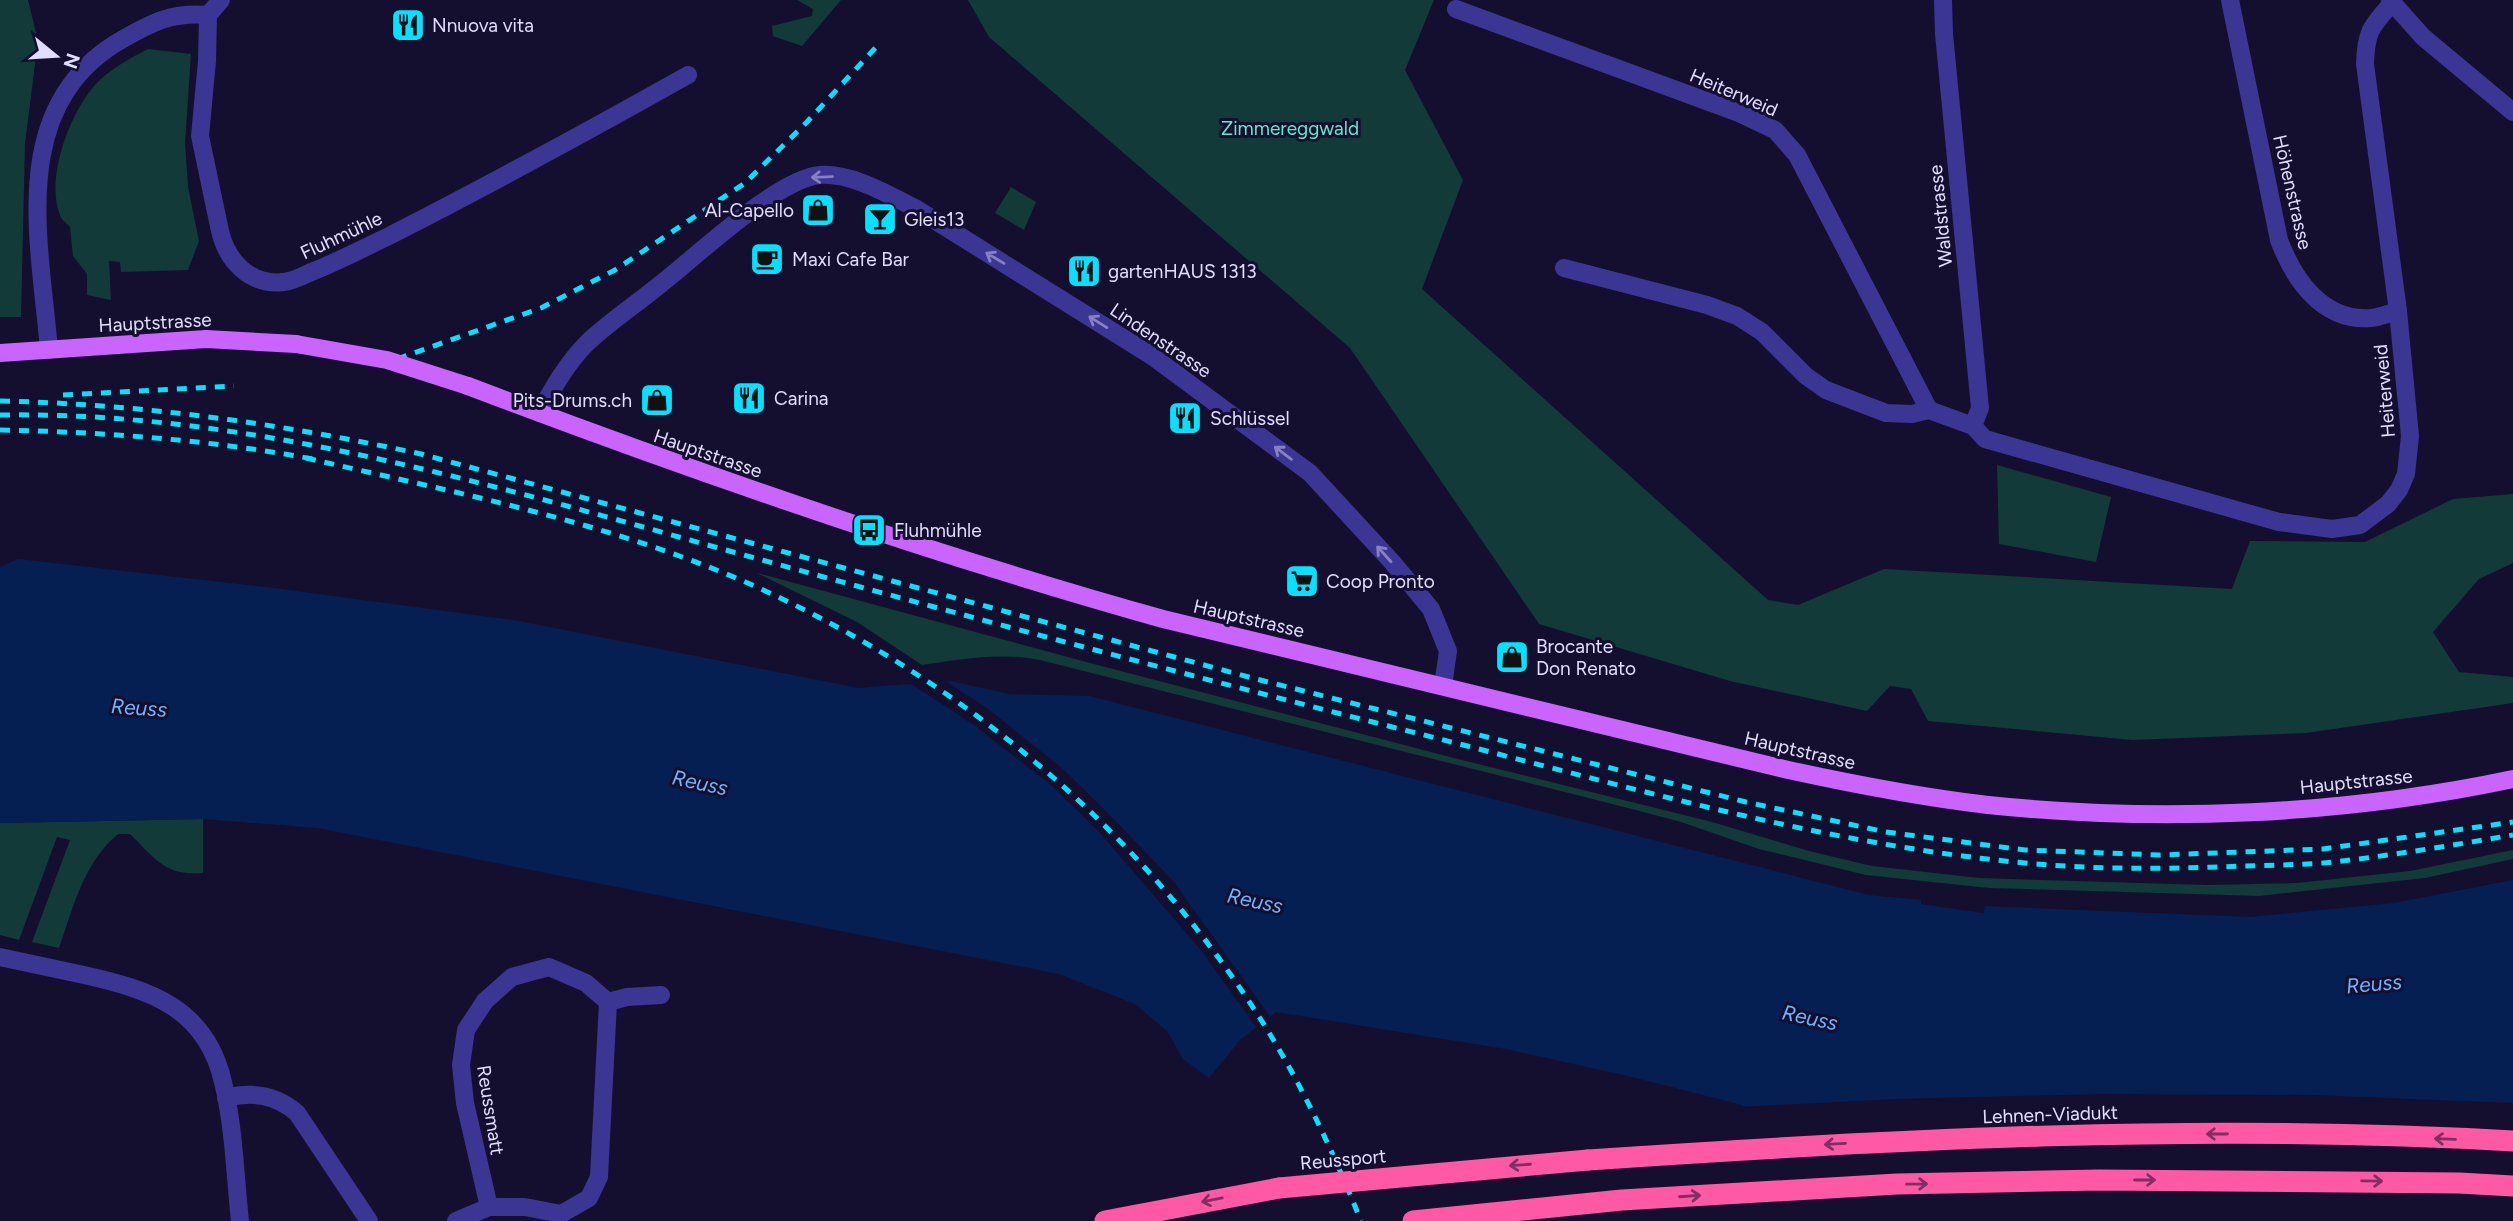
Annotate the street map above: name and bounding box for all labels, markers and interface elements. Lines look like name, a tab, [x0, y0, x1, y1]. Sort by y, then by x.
restaurant icon: Nnuova vita	[389, 6, 427, 44]
place label: Nnuova vita	[432, 14, 534, 37]
north arrow	[21, 21, 91, 91]
text: N	[58, 51, 85, 72]
street label: Heiterweid	[1686, 64, 1781, 121]
park label: Zimmereggwald	[1221, 117, 1359, 140]
street label: Höhenstrasse	[2268, 132, 2317, 252]
street label: Waldstrasse	[1924, 164, 1957, 268]
one-way arrow	[811, 170, 834, 183]
shop icon: Al-Capello	[799, 191, 837, 229]
place label: Al-Capello	[705, 199, 794, 222]
bar icon: Gleis13	[861, 200, 899, 238]
street label: Fluhmühle	[297, 207, 386, 264]
place label: Gleis13	[904, 208, 964, 231]
cafe icon: Maxi Cafe Bar	[748, 240, 786, 278]
place label: Maxi Cafe Bar	[792, 248, 910, 271]
one-way arrow	[985, 251, 1005, 265]
restaurant icon: gartenHAUS 1313	[1065, 252, 1103, 290]
place label: gartenHAUS 1313	[1108, 260, 1257, 283]
street label: Lindenstrasse	[1106, 298, 1216, 383]
street label: Hauptstrasse	[98, 308, 212, 337]
one-way arrow	[1088, 315, 1108, 329]
street label: Heiterweid	[2369, 343, 2400, 439]
restaurant icon: Carina	[730, 379, 768, 417]
shop icon: Pits-Drums.ch	[638, 381, 676, 419]
place label: Carina	[774, 387, 829, 410]
place label: Pits-Drums.ch	[513, 389, 632, 412]
restaurant icon: Schlüssel	[1166, 399, 1204, 437]
place label: Schlüssel	[1210, 407, 1290, 430]
street label: Hauptstrasse	[651, 424, 765, 483]
one-way arrow	[1275, 446, 1293, 461]
bus stop icon: Fluhmühle	[850, 511, 888, 549]
place label: Fluhmühle	[894, 519, 982, 542]
one-way arrow	[1376, 546, 1393, 563]
supermarket icon: Coop Pronto	[1283, 562, 1321, 600]
place label: Coop Pronto	[1326, 570, 1435, 593]
street label: Hauptstrasse	[1191, 595, 1307, 642]
place label: Brocante Don Renato	[1536, 635, 1636, 680]
shop icon: Brocante Don Renato	[1493, 638, 1531, 676]
water label: Reuss	[110, 693, 168, 722]
street label: Hauptstrasse	[1742, 727, 1858, 774]
water label: Reuss	[670, 764, 730, 801]
street label: Hauptstrasse	[2299, 764, 2414, 799]
water label: Reuss	[1225, 882, 1285, 919]
water label: Reuss	[2345, 969, 2403, 998]
water label: Reuss	[1780, 999, 1840, 1036]
street label: Reussmatt	[472, 1063, 509, 1157]
street label: Lehnen-Viadukt	[1982, 1101, 2118, 1128]
one-way arrow	[2206, 1127, 2229, 1141]
one-way arrow	[2434, 1132, 2457, 1145]
one-way arrow	[1824, 1138, 1847, 1151]
street label: Reussport	[1299, 1144, 1387, 1175]
one-way arrow	[1509, 1159, 1532, 1172]
one-way arrow	[2133, 1173, 2156, 1187]
one-way arrow	[2360, 1175, 2383, 1188]
one-way arrow	[1906, 1177, 1929, 1191]
one-way arrow	[1678, 1189, 1701, 1202]
one-way arrow	[1201, 1194, 1224, 1207]

